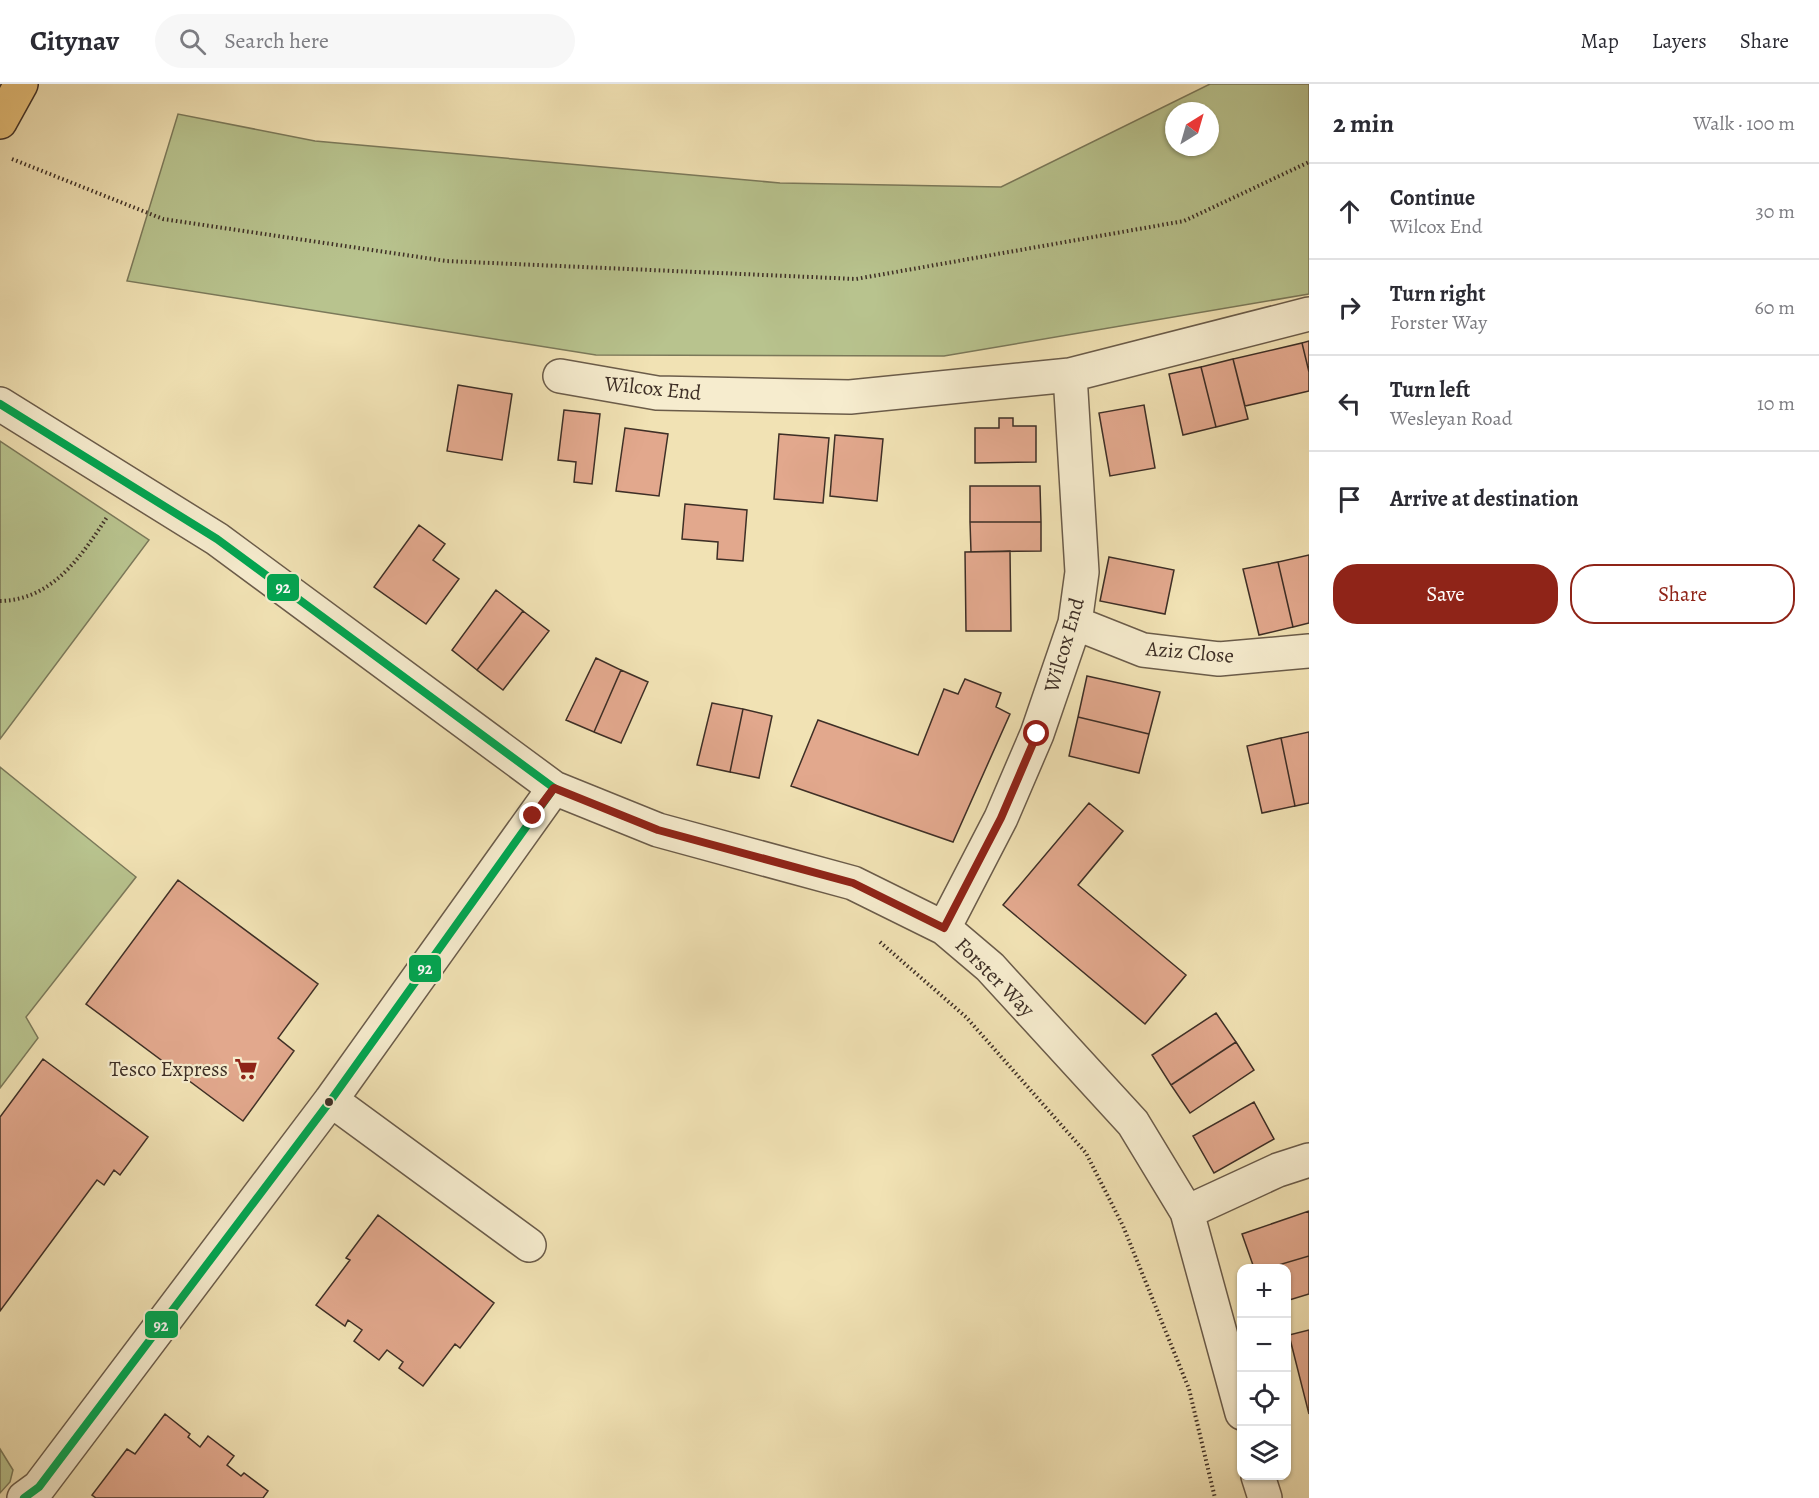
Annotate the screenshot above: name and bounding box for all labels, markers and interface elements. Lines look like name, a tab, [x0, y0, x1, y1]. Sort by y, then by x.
search box	[155, 14, 575, 68]
text: Citynav	[30, 22, 119, 60]
icon: search	[176, 25, 209, 58]
text: Search here	[224, 26, 329, 56]
text: Map	[1580, 27, 1619, 55]
text: Layers	[1652, 27, 1707, 55]
text: Share	[1740, 27, 1789, 55]
north arrow	[1165, 102, 1219, 156]
text: 2 min	[1333, 106, 1394, 141]
text: Walk · 100 m	[1693, 110, 1795, 137]
text: Continue	[1390, 183, 1475, 213]
icon: ahead	[1333, 195, 1366, 228]
text: 30 m	[1755, 198, 1795, 225]
text: Wilcox End	[1390, 213, 1482, 240]
text: Turn right	[1390, 279, 1486, 309]
icon: right	[1333, 291, 1366, 324]
text: 60 m	[1755, 294, 1795, 321]
text: Forster Way	[1390, 309, 1487, 336]
street label: Wilcox End	[602, 369, 703, 407]
text: Turn left	[1390, 375, 1470, 405]
icon: left	[1333, 387, 1366, 420]
text: 10 m	[1757, 390, 1795, 417]
text: Wesleyan Road	[1390, 405, 1512, 432]
icon: arrive	[1333, 483, 1366, 516]
text: Arrive at destination	[1390, 484, 1579, 514]
button: Save	[1333, 564, 1558, 624]
button: Share	[1570, 564, 1795, 624]
line badge: 92	[266, 573, 300, 602]
text: 92	[275, 577, 291, 599]
street label: Wilcox End	[1037, 594, 1091, 696]
street label: Aziz Close	[1144, 634, 1235, 670]
route start	[1023, 720, 1049, 746]
route end	[519, 802, 545, 828]
street label: Forster Way	[949, 931, 1041, 1023]
line badge: 92	[408, 954, 442, 983]
text: 92	[417, 958, 433, 980]
place label: Tesco Express	[109, 1055, 228, 1083]
supermarket icon: Tesco Express	[233, 1056, 259, 1082]
unlabelled marker	[323, 1096, 335, 1108]
map controls	[1237, 1264, 1291, 1480]
button: +	[1237, 1264, 1291, 1318]
line badge: 92	[144, 1310, 179, 1339]
text: 92	[153, 1315, 169, 1337]
button: −	[1237, 1318, 1291, 1372]
button: locate	[1237, 1372, 1291, 1426]
button: layers	[1237, 1426, 1291, 1480]

